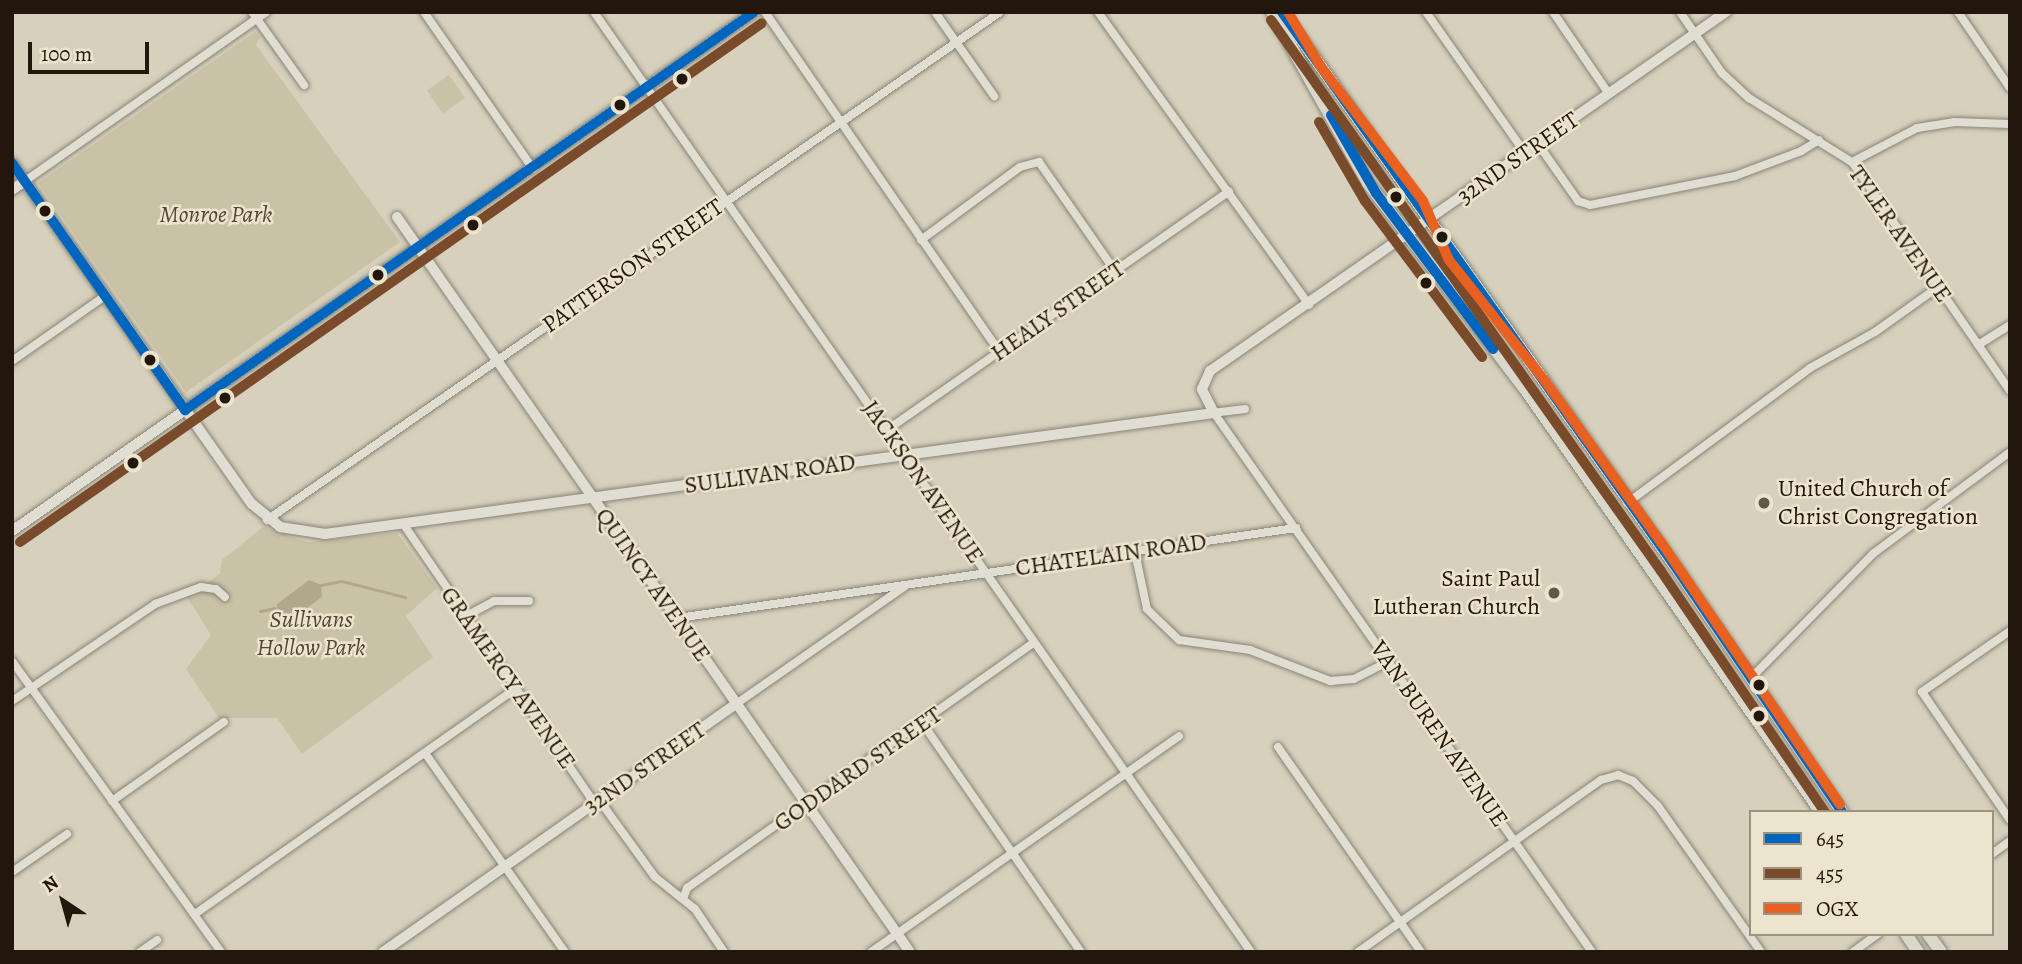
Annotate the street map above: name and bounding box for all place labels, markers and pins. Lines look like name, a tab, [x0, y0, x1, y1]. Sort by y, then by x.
unlabelled marker	[675, 72, 689, 86]
unlabelled marker	[613, 98, 627, 112]
unlabelled marker	[1389, 190, 1403, 204]
unlabelled marker	[38, 204, 52, 218]
unlabelled marker	[466, 218, 480, 232]
unlabelled marker	[1435, 230, 1449, 244]
unlabelled marker	[371, 268, 385, 282]
unlabelled marker	[1419, 276, 1433, 290]
unlabelled marker	[143, 353, 157, 367]
unlabelled marker	[218, 391, 232, 405]
unlabelled marker	[126, 456, 140, 470]
place label: United Church of Christ Congregation	[1778, 475, 1978, 531]
marker: United Church of Christ Congregation	[1756, 495, 1772, 511]
place label: Saint Paul Lutheran Church	[1373, 565, 1540, 621]
marker: Saint Paul Lutheran Church	[1546, 585, 1562, 601]
unlabelled marker	[1752, 678, 1766, 692]
unlabelled marker	[1752, 709, 1766, 723]

